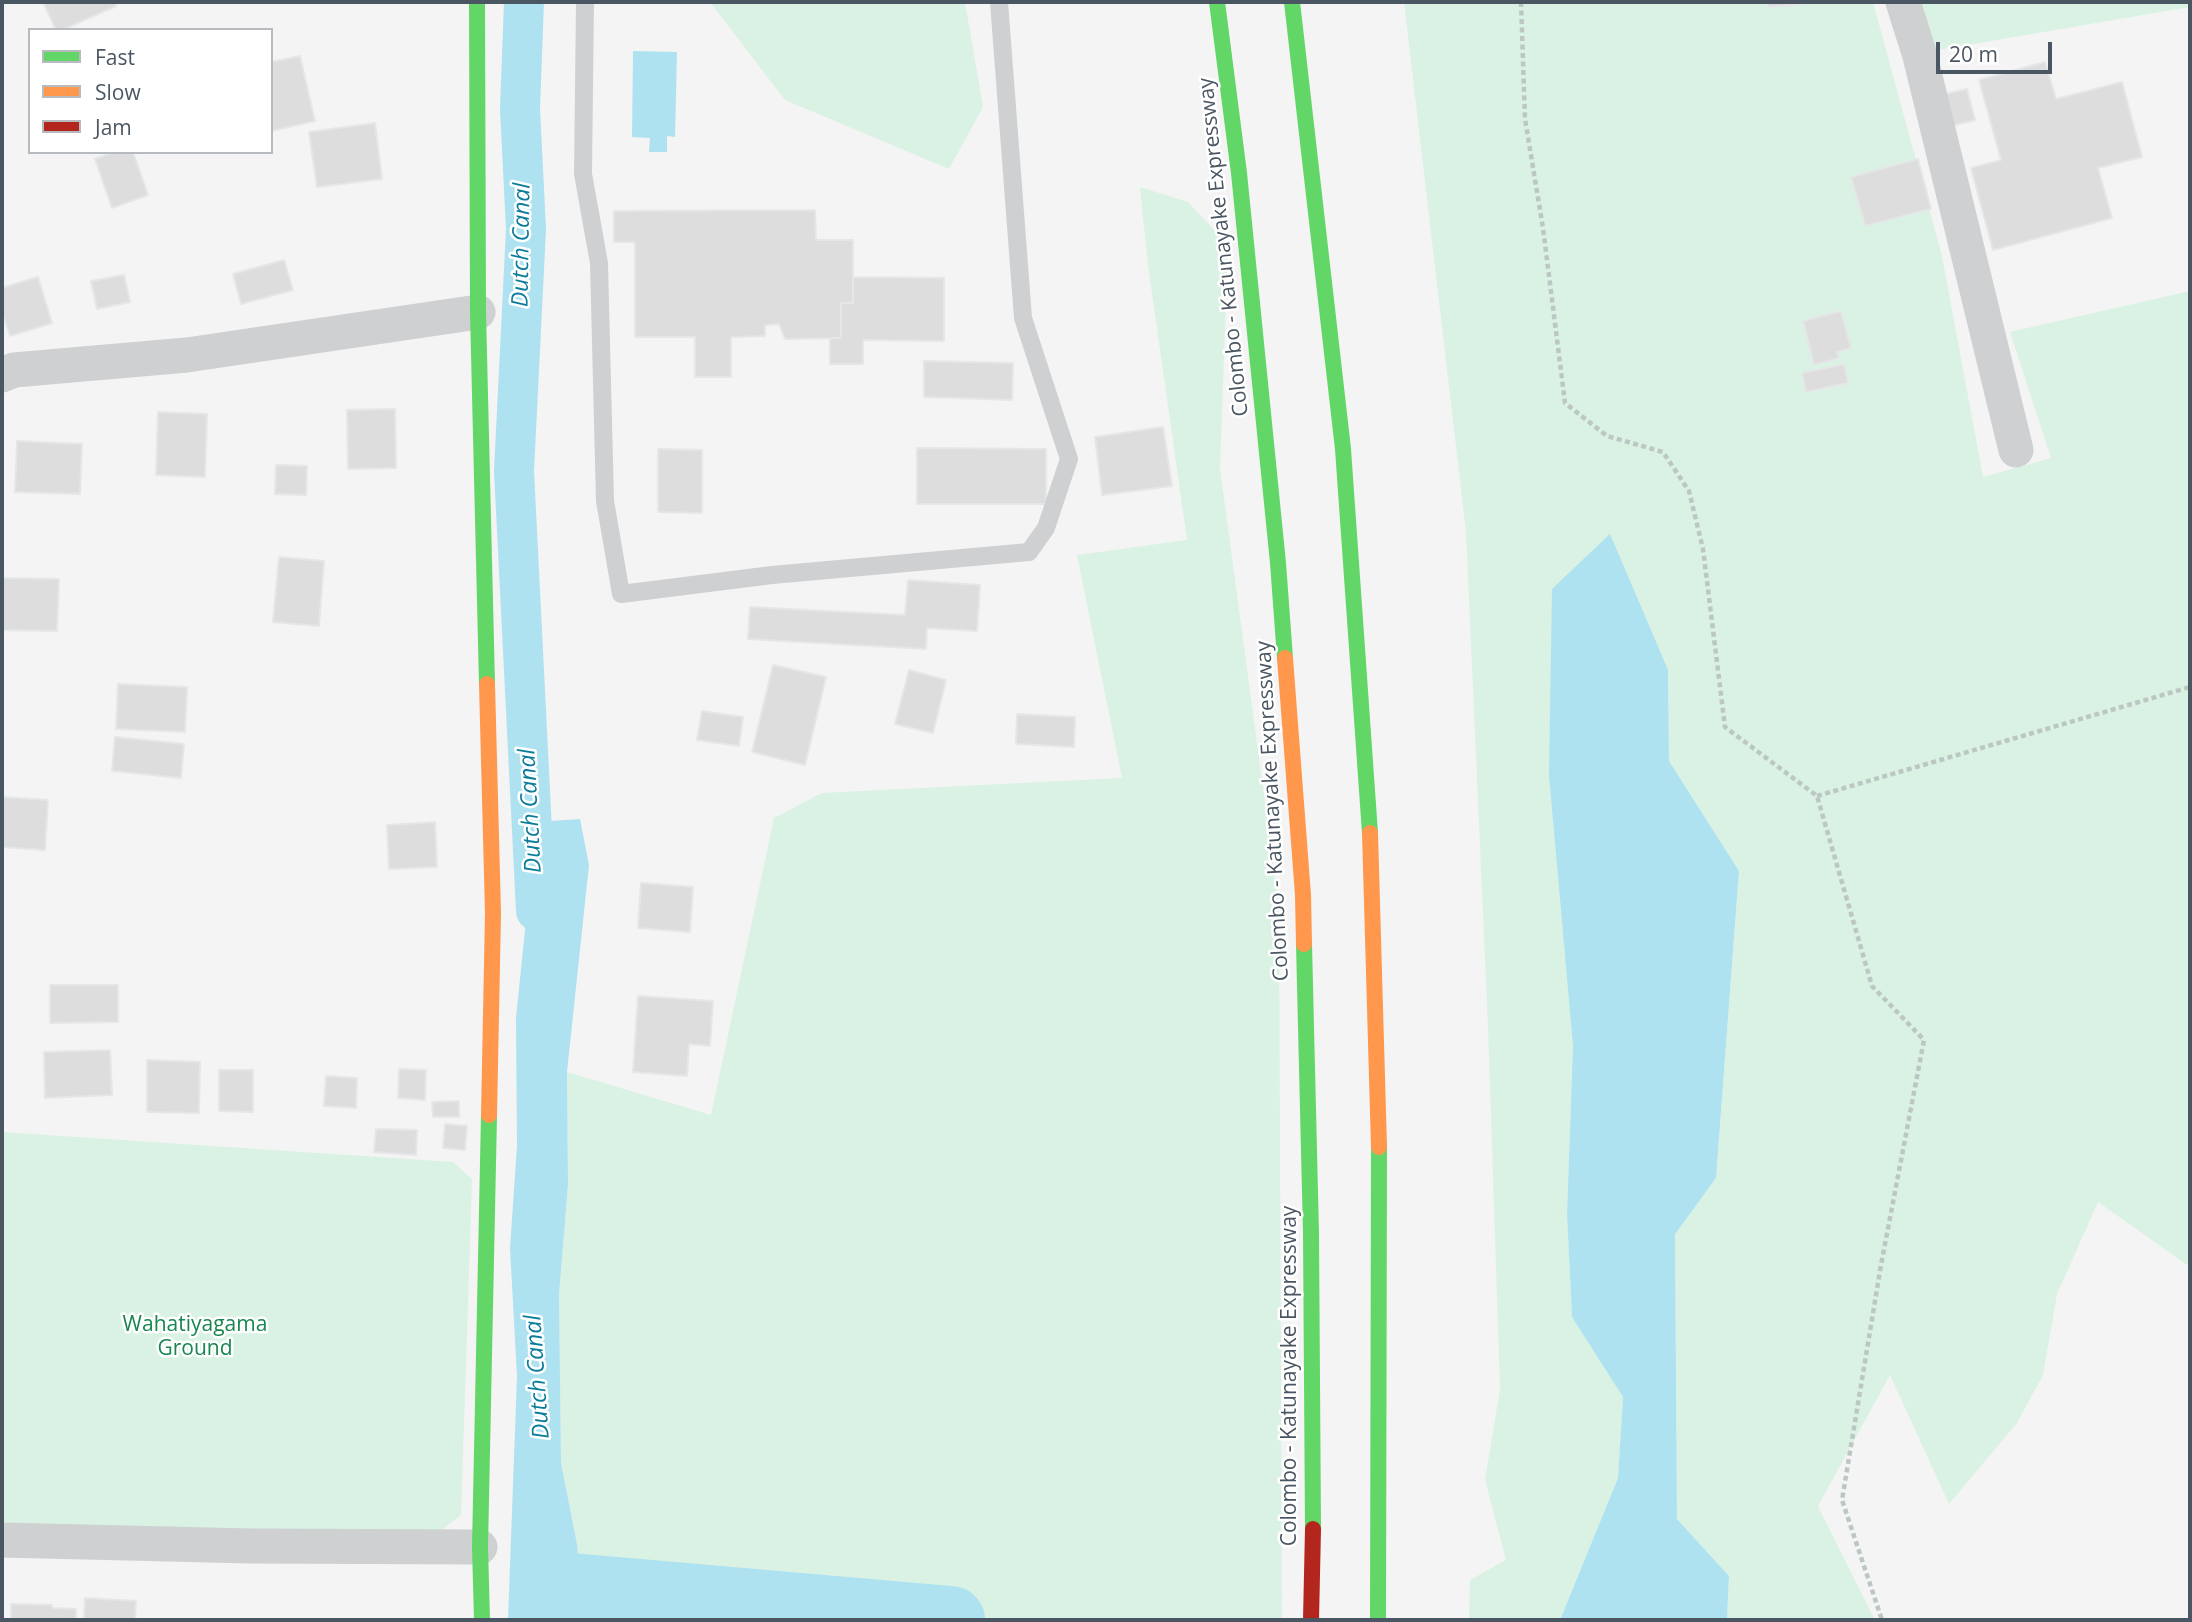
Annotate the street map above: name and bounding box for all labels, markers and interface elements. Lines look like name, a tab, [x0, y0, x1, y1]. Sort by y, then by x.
legend	[28, 28, 273, 154]
scale bar	[1940, 28, 2056, 72]
text: 20 m	[1949, 40, 1998, 68]
text: Fast	[95, 43, 135, 71]
street label: Colombo - Katunayake Expressway	[1194, 76, 1254, 418]
text: Slow	[95, 78, 141, 106]
text: Jam	[95, 113, 132, 141]
water label: Dutch Canal	[507, 183, 537, 307]
street label: Colombo - Katunayake Expressway	[1252, 640, 1294, 982]
water label: Dutch Canal	[514, 748, 548, 874]
street label: Colombo - Katunayake Expressway	[1277, 1206, 1303, 1546]
park label: Wahatiyagama Ground	[123, 1312, 267, 1362]
water label: Dutch Canal	[520, 1314, 556, 1440]

